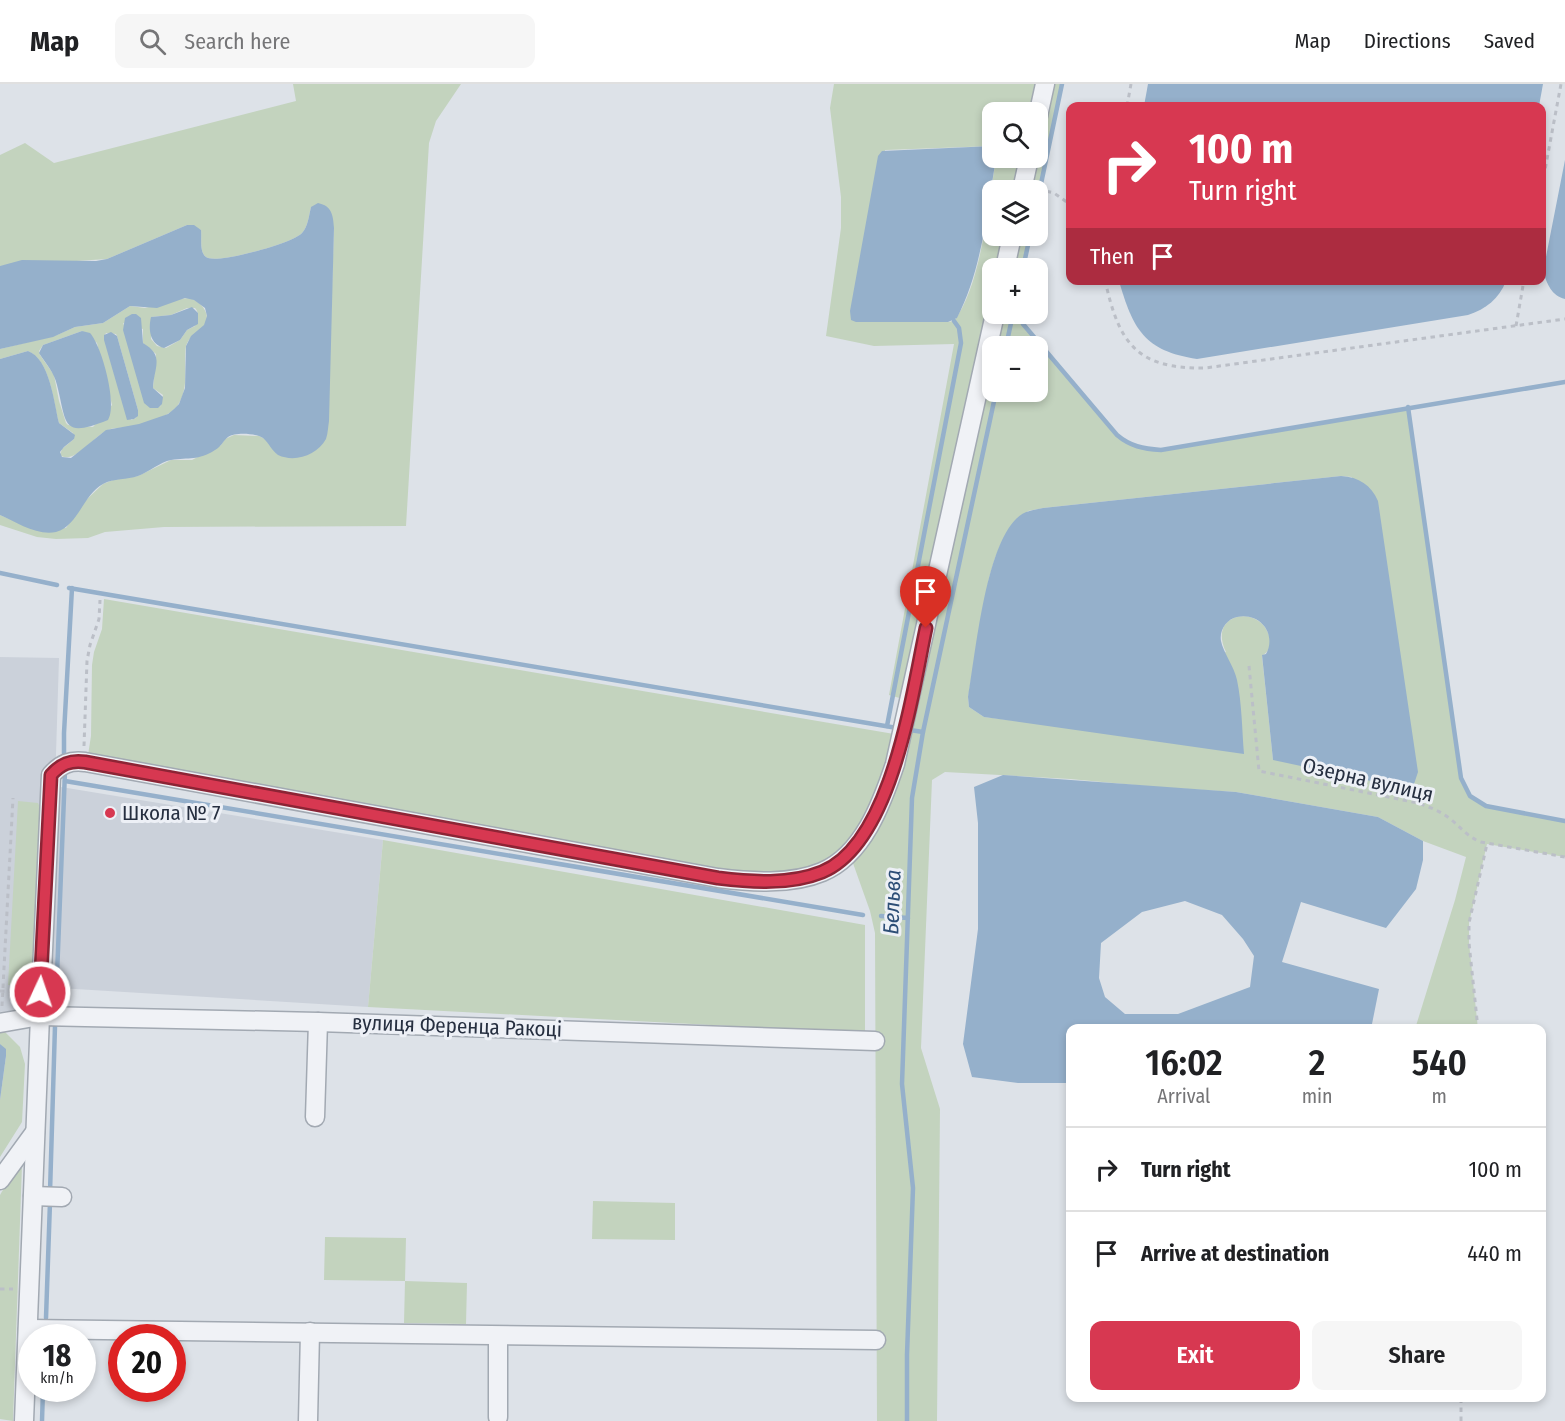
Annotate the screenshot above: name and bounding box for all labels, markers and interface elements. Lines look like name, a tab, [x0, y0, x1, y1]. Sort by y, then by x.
search box	[115, 14, 535, 68]
text: Map	[30, 25, 79, 58]
icon: search	[136, 25, 169, 58]
text: Search here	[184, 28, 290, 55]
text: Map	[1294, 28, 1331, 54]
text: Directions	[1364, 28, 1451, 54]
text: Saved	[1484, 28, 1535, 54]
map controls	[982, 102, 1048, 402]
button: search	[982, 102, 1048, 168]
text: 100 m	[1189, 124, 1293, 174]
icon: right	[1090, 126, 1168, 204]
text: Turn right	[1189, 175, 1297, 207]
button: layers	[982, 180, 1048, 246]
icon: arrive	[1146, 240, 1179, 273]
text: Then	[1090, 243, 1134, 270]
button: +	[982, 258, 1048, 324]
button: −	[982, 336, 1048, 402]
pin	[900, 566, 951, 628]
icon: arrive	[909, 575, 942, 608]
street label: Озерна вулиця	[1300, 752, 1436, 808]
place label: Школа № 7	[122, 800, 220, 826]
marker: Школа № 7	[103, 806, 117, 820]
water label: Бельва	[877, 869, 907, 935]
position arrow	[8, 960, 72, 1024]
street label: вулиця Ференца Ракоці	[352, 1009, 562, 1043]
text: 16:02	[1145, 1041, 1222, 1085]
text: 2	[1309, 1041, 1325, 1085]
text: 540	[1412, 1041, 1467, 1085]
text: Arrival	[1157, 1084, 1210, 1108]
text: min	[1302, 1084, 1333, 1108]
text: m	[1432, 1084, 1447, 1108]
icon: right	[1090, 1153, 1123, 1186]
text: Turn right	[1141, 1156, 1230, 1183]
text: 100 m	[1468, 1156, 1522, 1183]
icon: arrive	[1090, 1237, 1123, 1270]
text: Arrive at destination	[1141, 1240, 1329, 1267]
text: 440 m	[1467, 1240, 1522, 1267]
button: Exit	[1090, 1321, 1300, 1390]
button: Share	[1312, 1321, 1522, 1390]
speed limit sign: 20	[108, 1324, 186, 1402]
text: 18	[43, 1338, 71, 1374]
text: km/h	[40, 1369, 74, 1387]

